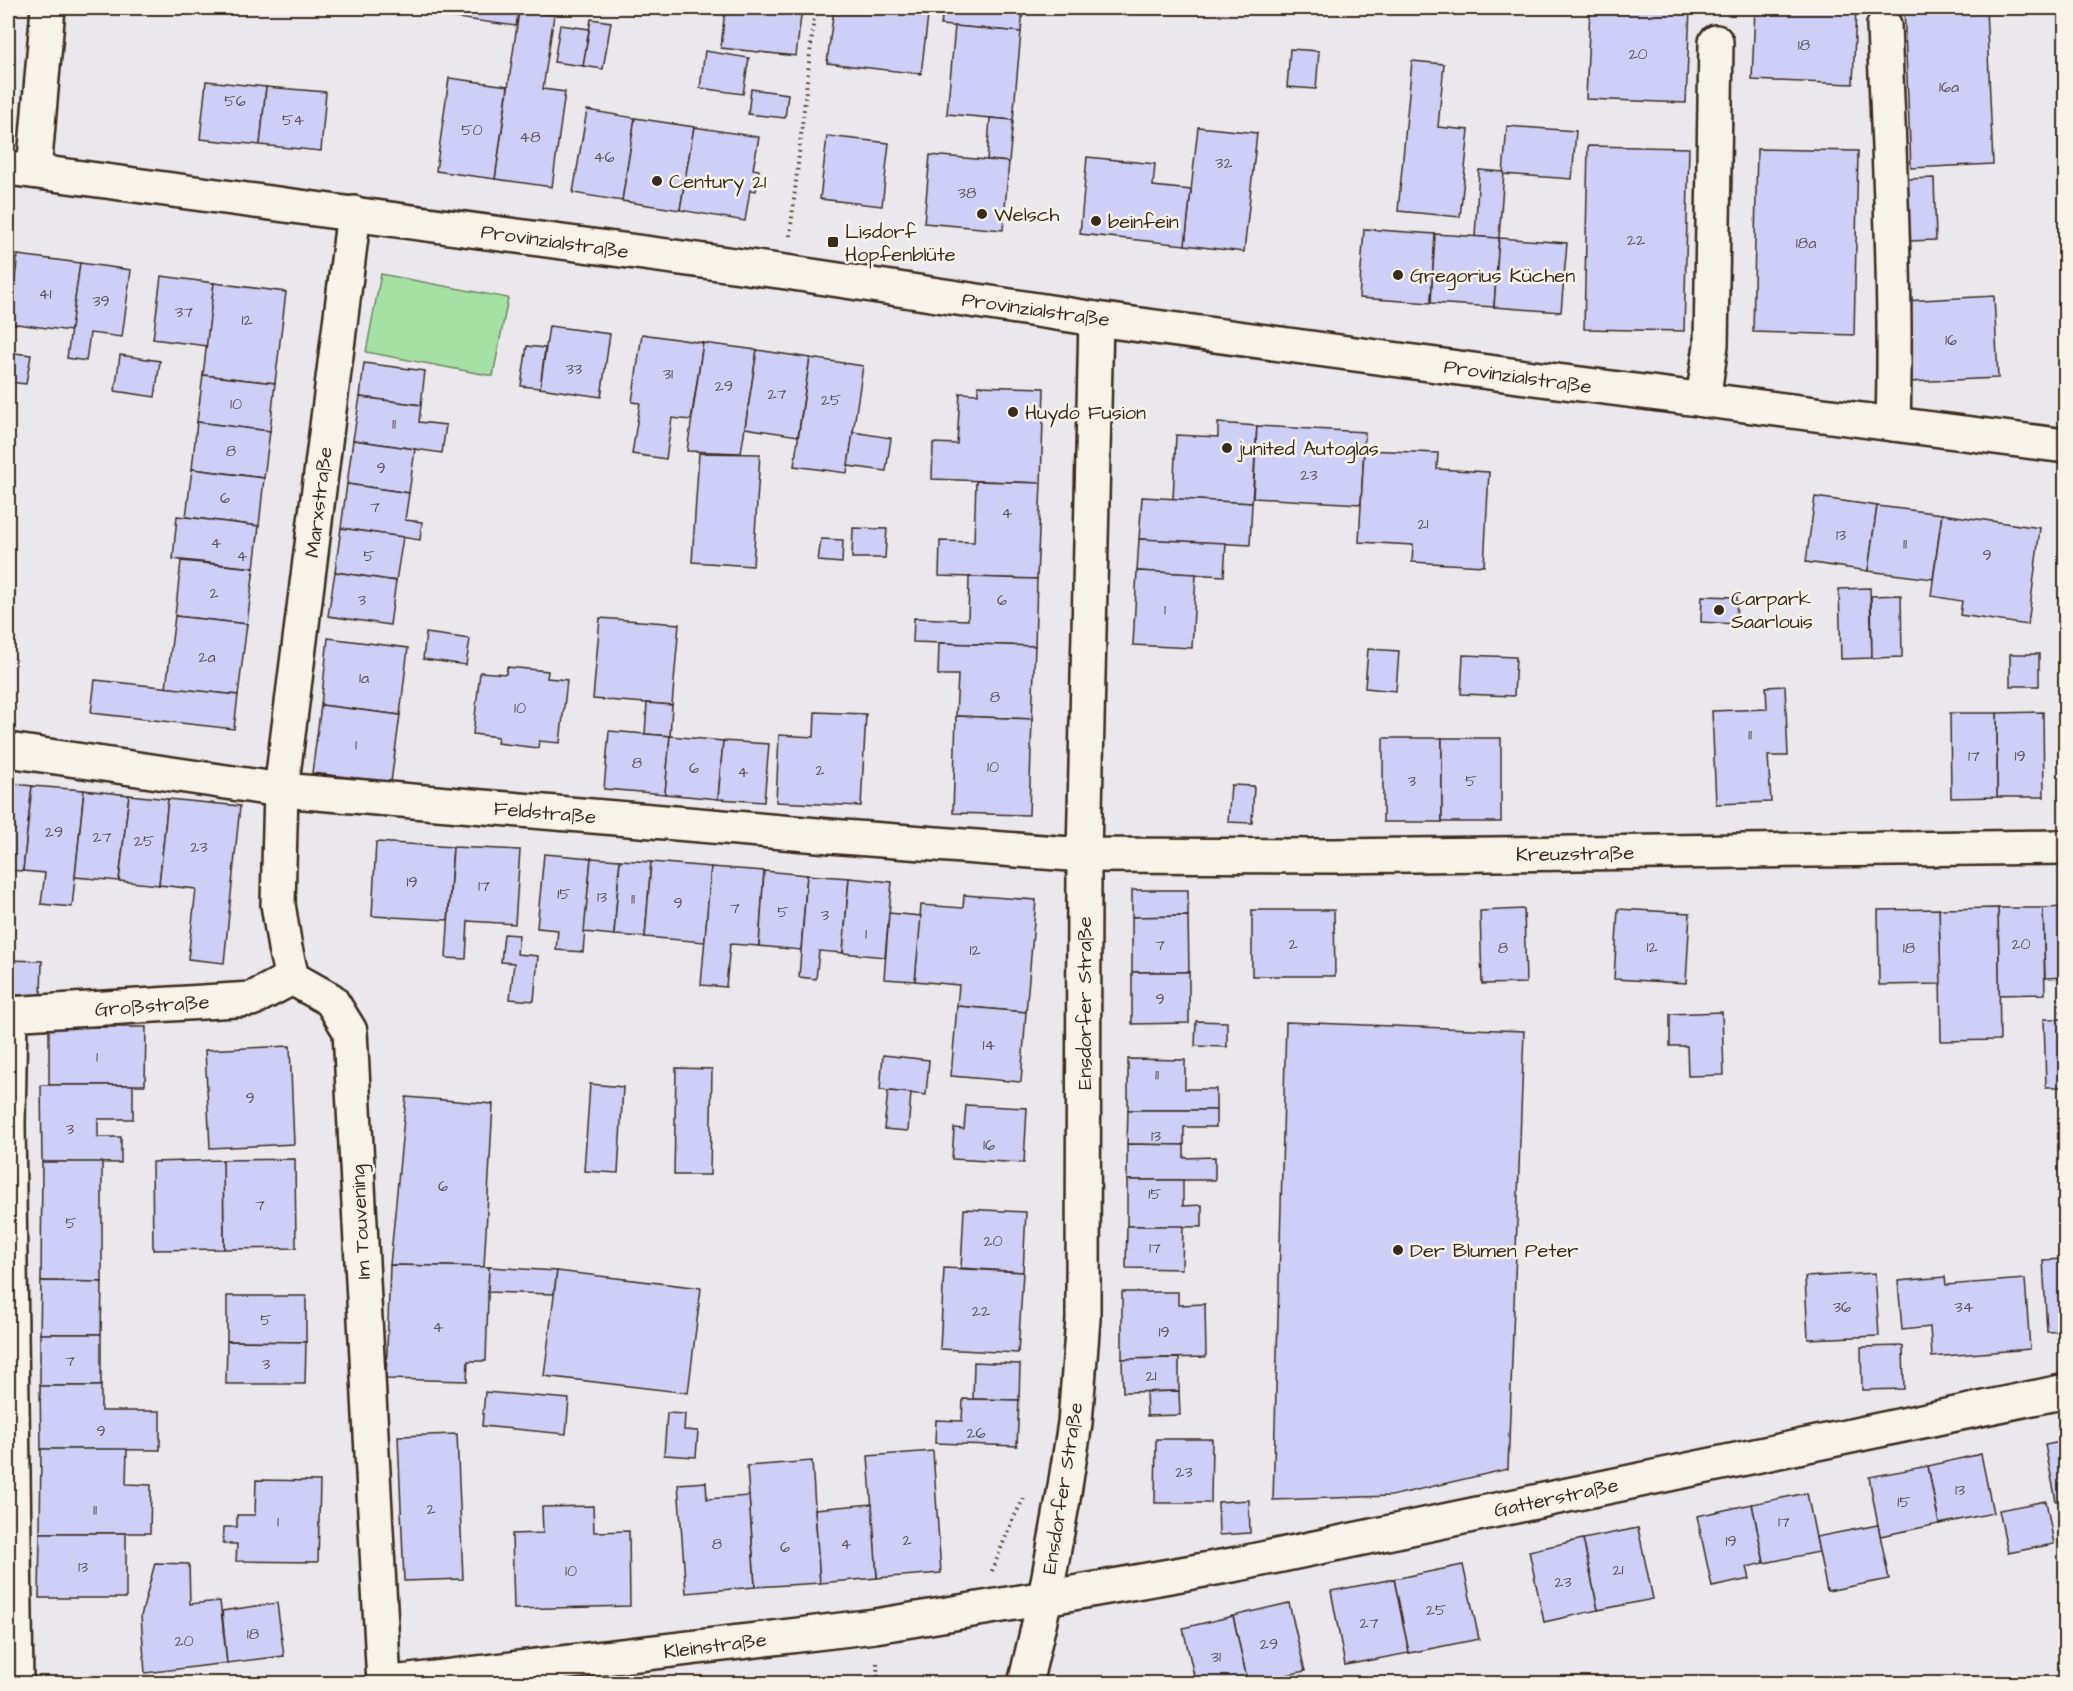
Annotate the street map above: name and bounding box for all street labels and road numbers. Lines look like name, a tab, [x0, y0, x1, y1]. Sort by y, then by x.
street label: Provinzialstraße	[479, 218, 631, 266]
street label: Provinzialstraße	[960, 286, 1112, 334]
street label: Provinzialstraße	[1442, 353, 1594, 401]
street label: Marxstraße	[298, 445, 340, 559]
street label: Feldstraße	[493, 795, 597, 831]
street label: Kreuzstraße	[1516, 839, 1635, 869]
street label: Ensdorfer Straße	[1071, 916, 1099, 1090]
street label: Großstraße	[94, 988, 210, 1024]
street label: Im Touvening	[344, 1164, 379, 1280]
street label: Ensdorfer Straße	[1036, 1400, 1090, 1576]
street label: Gatterstraße	[1491, 1471, 1621, 1525]
street label: Kleinstraße	[662, 1626, 768, 1666]

